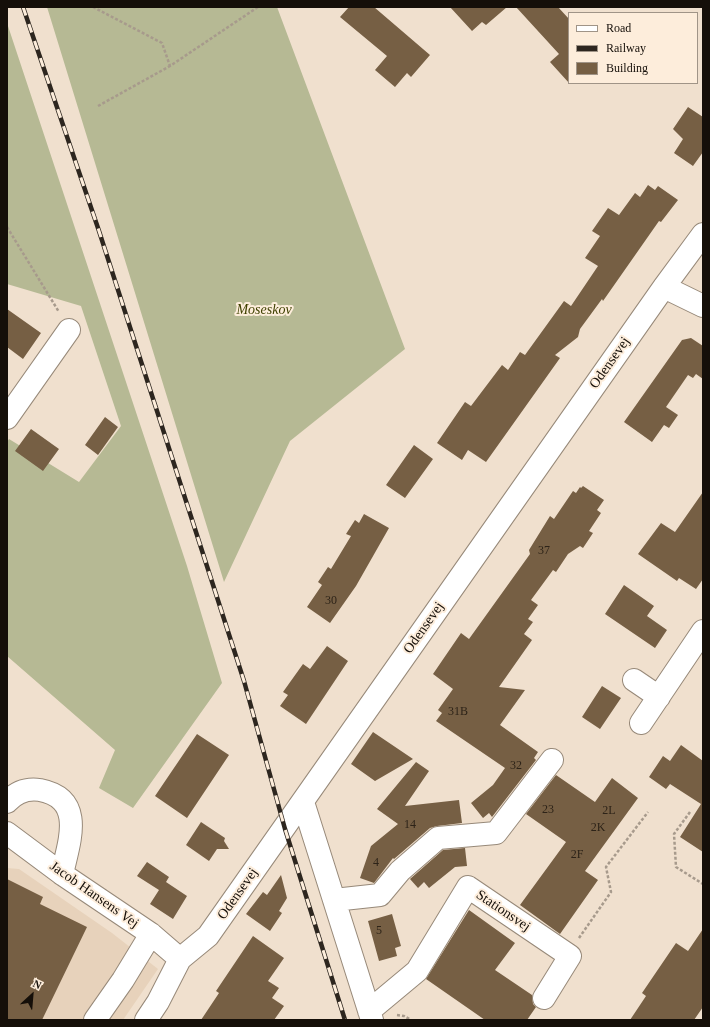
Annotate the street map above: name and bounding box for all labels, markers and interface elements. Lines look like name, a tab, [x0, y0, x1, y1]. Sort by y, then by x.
legend	[568, 12, 698, 84]
text: Road	[606, 21, 631, 35]
text: Railway	[606, 41, 646, 55]
text: Building	[606, 61, 648, 75]
park label: Moseskov	[236, 302, 292, 318]
street label: Odensevej	[586, 334, 634, 392]
house number: 37	[538, 544, 550, 558]
house number: 30	[325, 594, 337, 608]
street label: Odensevej	[400, 599, 448, 657]
house number: 31B	[448, 705, 468, 719]
house number: 32	[510, 759, 522, 773]
house number: 23	[542, 803, 554, 817]
house number: 2L	[602, 804, 616, 818]
house number: 14	[404, 818, 416, 832]
house number: 2K	[591, 821, 605, 835]
house number: 2F	[571, 848, 583, 862]
house number: 4	[373, 856, 379, 870]
street label: Jacob Hansens Vej	[46, 858, 142, 932]
street label: Odensevej	[214, 865, 262, 923]
street label: Stationsvej	[473, 887, 533, 935]
house number: 5	[376, 924, 382, 938]
north arrow	[12, 975, 52, 1015]
text: N	[31, 977, 43, 991]

